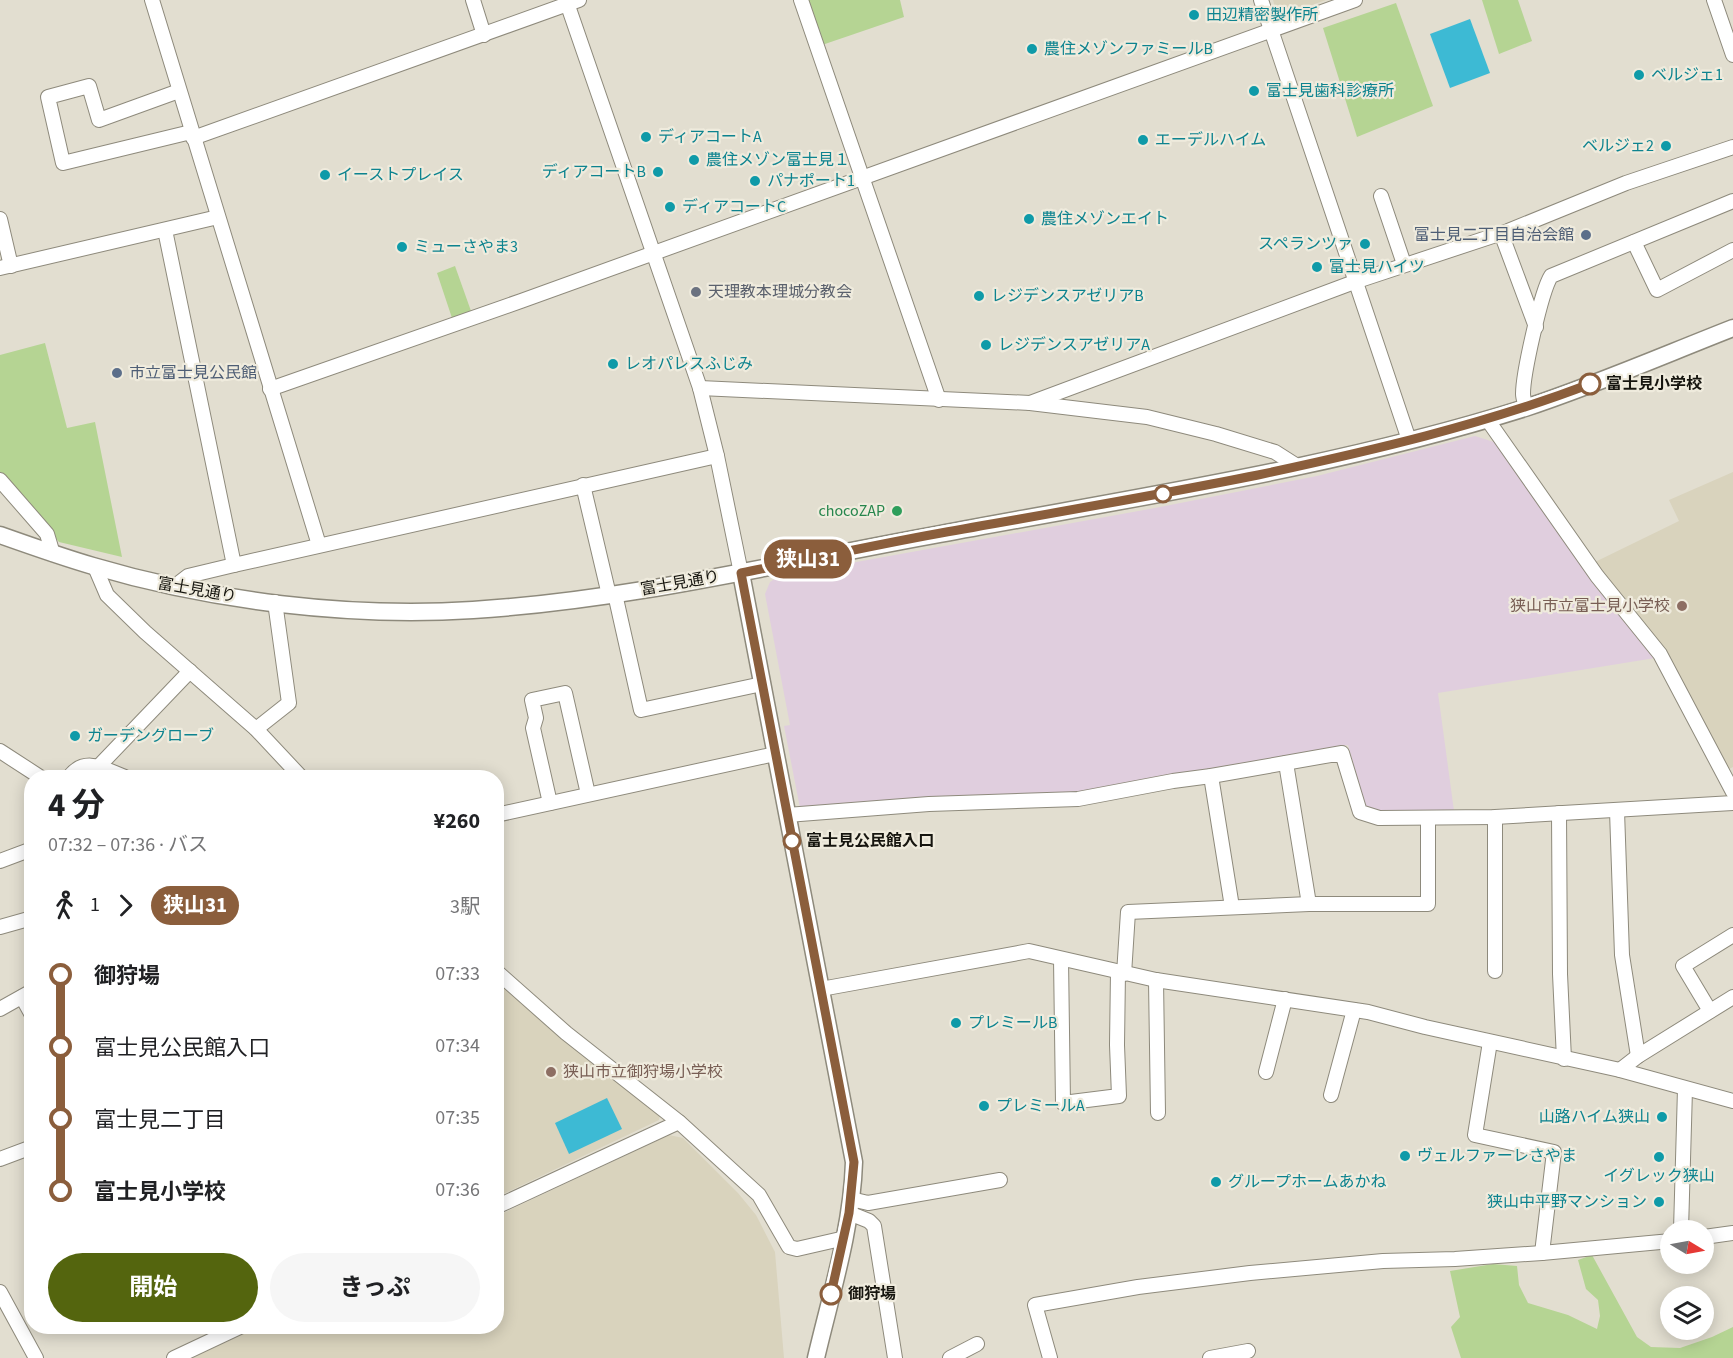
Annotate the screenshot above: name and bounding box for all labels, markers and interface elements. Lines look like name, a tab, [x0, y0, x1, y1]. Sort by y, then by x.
place label: 田辺精密製作所	[1206, 4, 1318, 26]
marker: 田辺精密製作所	[1187, 8, 1201, 22]
place label: 農住メゾンファミールB	[1044, 38, 1213, 60]
marker: 農住メゾンファミールB	[1025, 42, 1039, 56]
place label: ベルジェ1	[1651, 64, 1723, 86]
marker: ベルジェ1	[1632, 68, 1646, 82]
place label: 富士見歯科診療所	[1266, 80, 1394, 102]
marker: 富士見歯科診療所	[1247, 84, 1261, 98]
place label: ディアコートA	[658, 126, 762, 148]
place label: エーデルハイム	[1155, 129, 1266, 151]
marker: ディアコートA	[639, 130, 653, 144]
marker: エーデルハイム	[1136, 133, 1150, 147]
place label: ベルジェ2	[1582, 135, 1654, 157]
marker: ベルジェ2	[1659, 139, 1673, 153]
place label: 農住メゾン富士見１	[706, 149, 850, 171]
marker: 農住メゾン富士見１	[687, 153, 701, 167]
place label: ディアコートB	[542, 161, 646, 183]
place label: イーストプレイス	[337, 164, 464, 186]
marker: ディアコートB	[651, 165, 665, 179]
marker: イーストプレイス	[318, 168, 332, 182]
place label: パナポート1	[767, 170, 855, 192]
marker: パナポート1	[748, 174, 762, 188]
place label: ディアコートC	[682, 196, 786, 218]
marker: ディアコートC	[663, 200, 677, 214]
place label: 農住メゾンエイト	[1041, 208, 1169, 230]
marker: 農住メゾンエイト	[1022, 212, 1036, 226]
place label: 富士見二丁目自治会館	[1414, 224, 1574, 246]
marker: 富士見二丁目自治会館	[1579, 228, 1593, 242]
place label: スペランツァ	[1258, 233, 1353, 255]
place label: ミューさやま3	[414, 236, 518, 258]
marker: スペランツァ	[1358, 237, 1372, 251]
marker: ミューさやま3	[395, 240, 409, 254]
place label: 富士見ハイツ	[1329, 256, 1425, 278]
marker: 富士見ハイツ	[1310, 260, 1324, 274]
place label: 天理教本理城分教会	[708, 281, 852, 303]
marker: 天理教本理城分教会	[689, 285, 703, 299]
place label: レジデンスアゼリアB	[991, 285, 1144, 307]
marker: レジデンスアゼリアB	[972, 289, 986, 303]
place label: レジデンスアゼリアA	[998, 334, 1150, 356]
marker: レジデンスアゼリアA	[979, 338, 993, 352]
place label: レオパレスふじみ	[625, 353, 753, 375]
marker: レオパレスふじみ	[606, 357, 620, 371]
place label: 市立富士見公民館	[129, 362, 257, 384]
marker: 市立富士見公民館	[110, 366, 124, 380]
marker: 富士見小学校	[1579, 373, 1601, 395]
place label: 富士見小学校	[1606, 373, 1702, 395]
unlabelled marker	[1154, 485, 1172, 503]
place label: chocoZAP	[818, 500, 885, 522]
marker: chocoZAP	[890, 504, 904, 518]
line badge: 狭山31	[766, 540, 850, 578]
text: 狭山31	[776, 544, 840, 574]
street label: 富士見通り	[639, 565, 721, 601]
street label: 富士見通り	[156, 572, 238, 608]
place label: 狭山市立富士見小学校	[1510, 595, 1670, 617]
marker: 狭山市立富士見小学校	[1675, 599, 1689, 613]
place label: ガーデングローブ	[87, 725, 214, 747]
marker: ガーデングローブ	[68, 729, 82, 743]
text: 4 分	[48, 782, 105, 829]
text: ¥260	[434, 805, 480, 837]
place label: 富士見公民館入口	[806, 830, 934, 852]
text: 07:32 – 07:36 · バス	[48, 831, 208, 859]
marker: 富士見公民館入口	[783, 832, 801, 850]
icon: walk	[48, 889, 81, 922]
icon: forward	[109, 889, 142, 922]
text: 狭山31	[163, 890, 227, 920]
text: 1	[90, 891, 100, 919]
text: 3駅	[450, 893, 480, 921]
text: 御狩場	[94, 960, 160, 992]
text: 07:33	[435, 960, 480, 988]
place label: プレミールB	[968, 1012, 1057, 1034]
marker: プレミールB	[949, 1016, 963, 1030]
text: 富士見公民館入口	[94, 1032, 270, 1064]
text: 07:34	[435, 1032, 480, 1060]
place label: 狭山市立御狩場小学校	[563, 1061, 723, 1083]
marker: 狭山市立御狩場小学校	[544, 1065, 558, 1079]
place label: プレミールA	[996, 1095, 1085, 1117]
marker: プレミールA	[977, 1099, 991, 1113]
text: 富士見二丁目	[94, 1104, 226, 1136]
text: 07:35	[435, 1104, 480, 1132]
place label: 山路ハイム狭山	[1539, 1106, 1650, 1128]
marker: 山路ハイム狭山	[1655, 1110, 1669, 1124]
place label: ヴェルファーレさやま	[1417, 1145, 1577, 1167]
marker: ヴェルファーレさやま	[1398, 1149, 1412, 1163]
marker: イグレック狭山	[1652, 1150, 1666, 1164]
place label: イグレック狭山	[1603, 1165, 1715, 1187]
place label: グループホームあかね	[1228, 1171, 1387, 1193]
marker: グループホームあかね	[1209, 1175, 1223, 1189]
text: 富士見小学校	[94, 1176, 226, 1208]
text: 07:36	[435, 1176, 480, 1204]
place label: 狭山中平野マンション	[1487, 1191, 1647, 1213]
marker: 狭山中平野マンション	[1652, 1195, 1666, 1209]
north arrow	[1660, 1220, 1714, 1274]
map controls	[1660, 1220, 1714, 1340]
button: 開始	[48, 1253, 258, 1322]
button: きっぷ	[270, 1253, 480, 1322]
marker: 御狩場	[820, 1283, 842, 1305]
place label: 御狩場	[848, 1283, 896, 1305]
button: layers	[1660, 1286, 1714, 1340]

